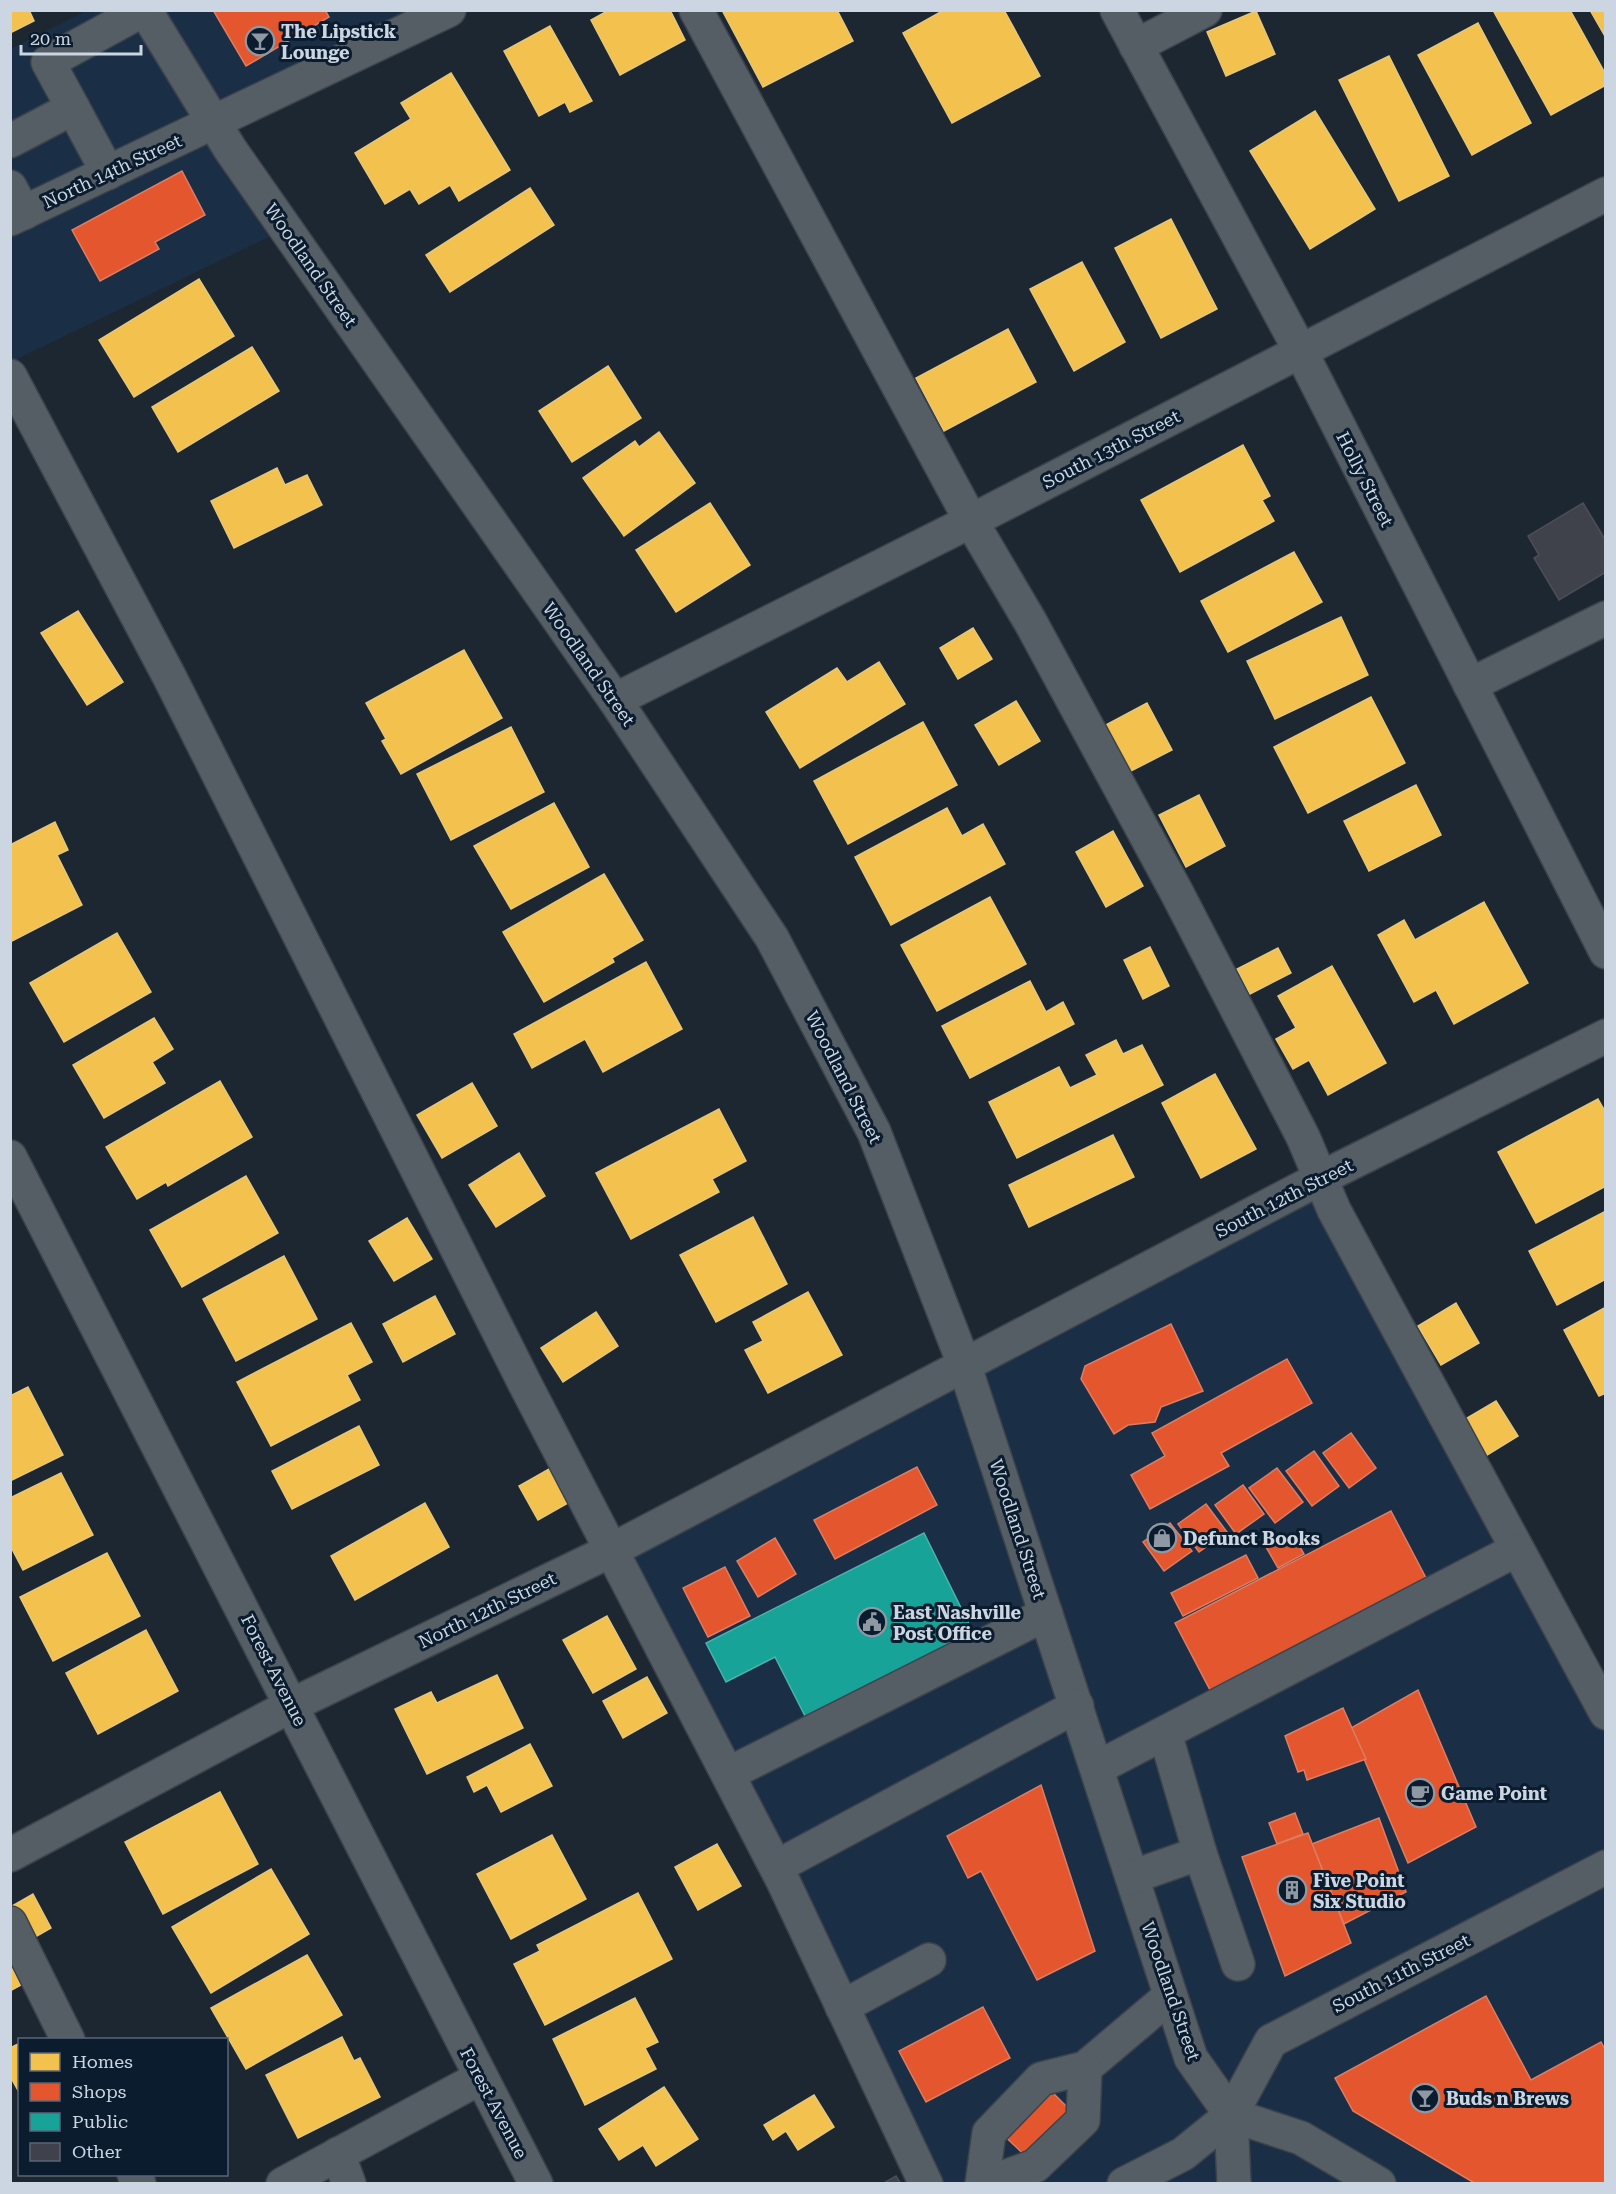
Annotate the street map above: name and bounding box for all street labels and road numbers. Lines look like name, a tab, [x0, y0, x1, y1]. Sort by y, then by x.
street label: North 14th Street	[39, 130, 185, 212]
street label: Woodland Street	[261, 199, 362, 331]
street label: South 13th Street	[1039, 405, 1183, 493]
street label: Holly Street	[1332, 428, 1398, 530]
street label: Woodland Street	[539, 598, 640, 730]
street label: Woodland Street	[802, 1007, 887, 1147]
street label: South 12th Street	[1212, 1154, 1356, 1242]
street label: Woodland Street	[985, 1456, 1051, 1602]
street label: North 12th Street	[415, 1567, 560, 1652]
street label: Forest Avenue	[237, 1611, 311, 1729]
street label: Woodland Street	[1137, 1919, 1205, 2064]
street label: South 11th Street	[1329, 1929, 1473, 2017]
street label: Forest Avenue	[456, 2044, 532, 2162]

